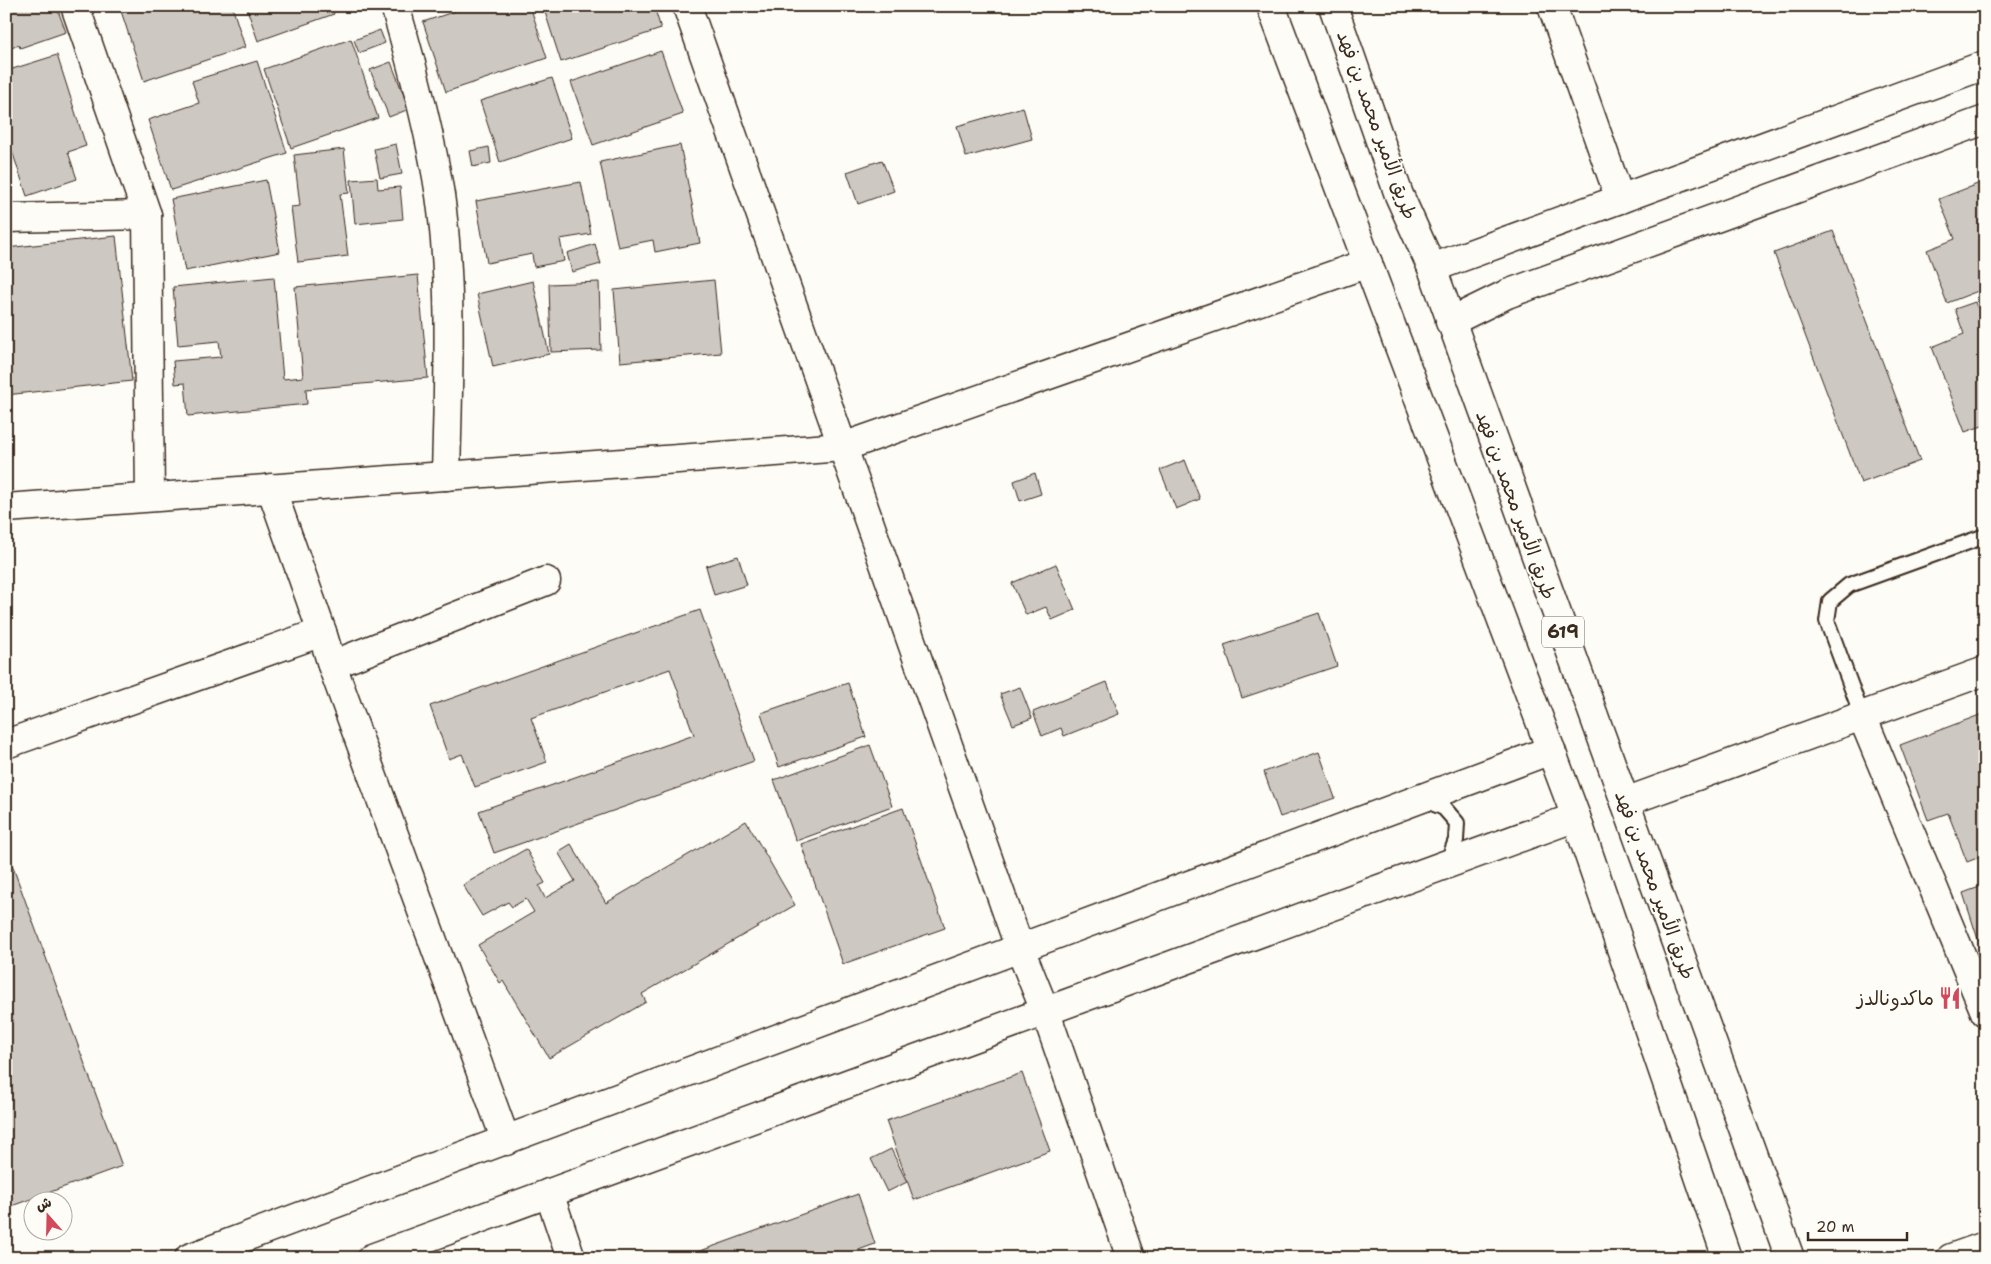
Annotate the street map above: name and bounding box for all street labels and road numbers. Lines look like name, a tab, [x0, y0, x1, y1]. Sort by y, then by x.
street label: طريق الأمير محمد بن فهد	[1331, 27, 1423, 223]
street label: طريق الأمير محمد بن فهد	[1470, 407, 1562, 603]
road number: 619	[1542, 616, 1584, 648]
street label: طريق الأمير محمد بن فهد	[1609, 787, 1701, 983]

